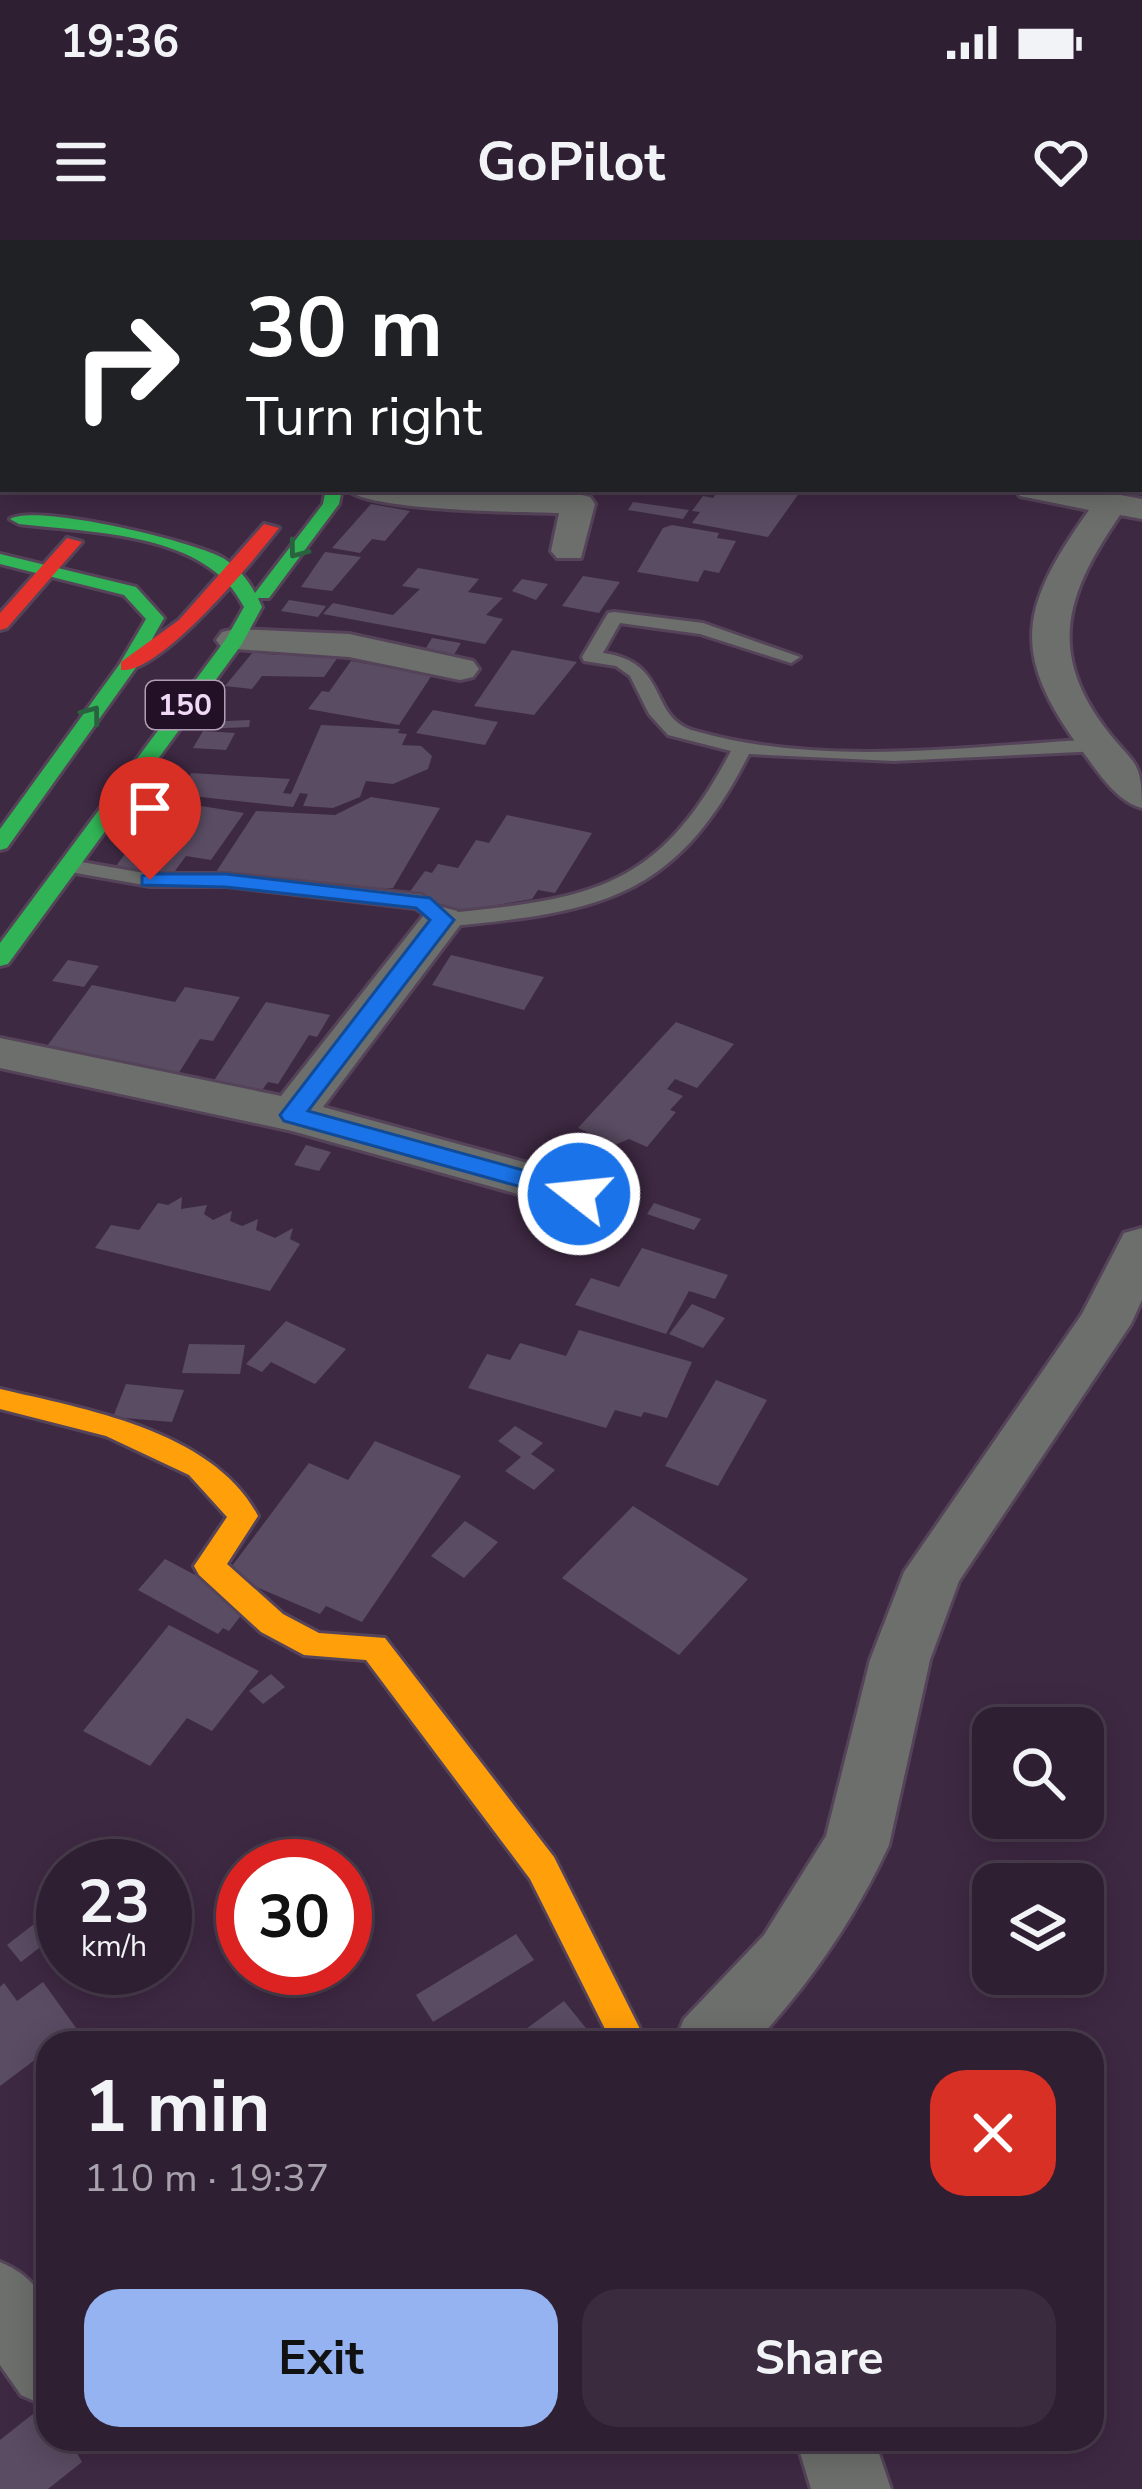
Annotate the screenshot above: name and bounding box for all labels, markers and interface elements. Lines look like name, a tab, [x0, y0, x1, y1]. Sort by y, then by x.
text: 19:36	[60, 12, 179, 73]
text: GoPilot	[477, 125, 665, 199]
icon: menu	[48, 129, 114, 195]
icon: heart	[1028, 129, 1094, 195]
text: 30 m	[246, 271, 443, 386]
icon: right	[48, 288, 204, 444]
text: Turn right	[246, 380, 482, 454]
one-way arrow	[289, 536, 311, 558]
road number: 150	[146, 681, 224, 729]
one-way arrow	[77, 705, 99, 727]
pin	[99, 757, 201, 880]
icon: arrive	[117, 775, 183, 841]
position arrow	[516, 1131, 642, 1257]
map controls	[972, 1707, 1104, 1995]
button: search	[972, 1707, 1104, 1839]
speed limit sign: 30	[216, 1839, 372, 1995]
text: 23	[78, 1861, 150, 1943]
button: layers	[972, 1863, 1104, 1995]
text: km/h	[81, 1926, 147, 1967]
text: 1 min	[84, 2058, 270, 2156]
button: close	[930, 2070, 1056, 2196]
text: 110 m · 19:37	[84, 2152, 329, 2205]
button: Exit	[84, 2289, 558, 2427]
button: Share	[582, 2289, 1056, 2427]

